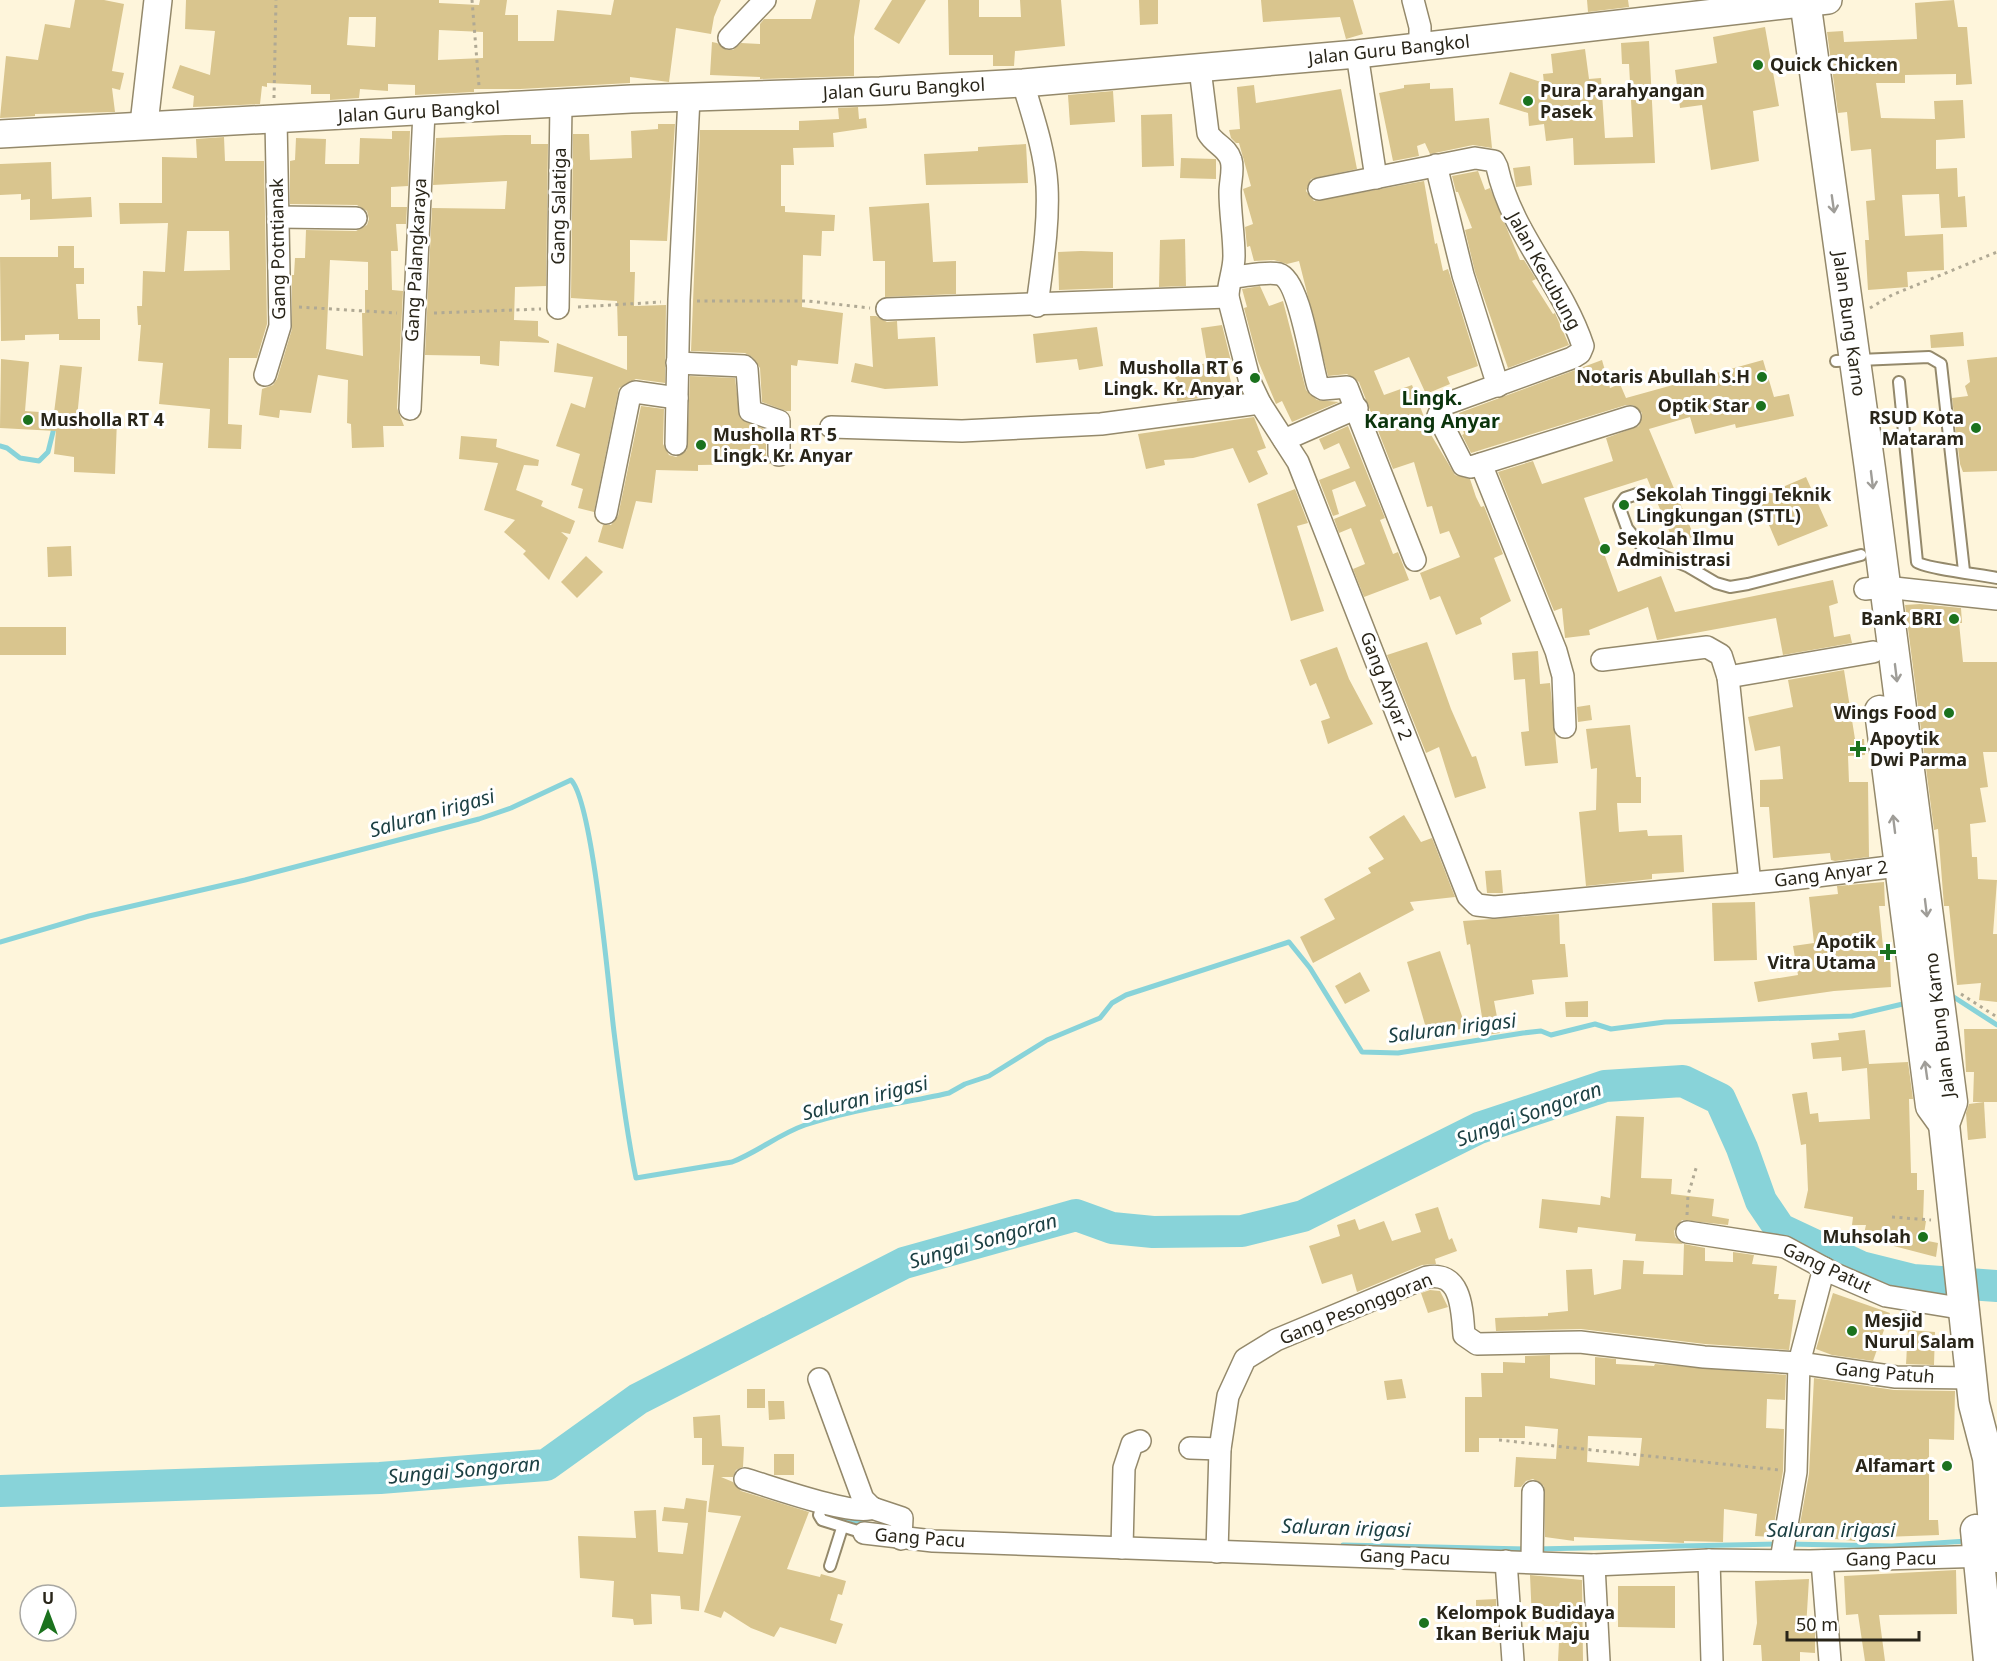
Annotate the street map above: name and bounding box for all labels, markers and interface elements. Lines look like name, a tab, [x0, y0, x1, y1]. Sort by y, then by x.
street label: Jalan Guru Bangkol	[1305, 29, 1471, 70]
place label: Quick Chicken	[1770, 52, 1898, 76]
marker: Quick Chicken	[1751, 58, 1765, 72]
street label: Jalan Guru Bangkol	[820, 72, 986, 104]
place label: Pura Parahyangan Pasek	[1540, 78, 1705, 123]
marker: Pura Parahyangan Pasek	[1521, 94, 1535, 108]
street label: Jalan Guru Bangkol	[335, 95, 501, 127]
street label: Gang Salatiga	[545, 147, 571, 265]
street label: Gang Palangkaraya	[399, 177, 431, 343]
street label: Gang Potntianak	[264, 178, 290, 320]
one-way arrow	[1827, 193, 1838, 213]
street label: Jalan Kecubung	[1502, 206, 1587, 334]
street label: Jalan Bung Karno	[1828, 248, 1872, 398]
place label: Musholla RT 6 Lingk. Kr. Anyar	[1103, 355, 1243, 400]
place label: Notaris Abullah S.H	[1576, 364, 1750, 388]
marker: Notaris Abullah S.H	[1755, 370, 1769, 384]
marker: Musholla RT 6 Lingk. Kr. Anyar	[1248, 371, 1262, 385]
district label: Lingk. Karang Anyar	[1364, 384, 1500, 434]
place label: Optik Star	[1658, 393, 1749, 417]
marker: Optik Star	[1754, 399, 1768, 413]
place label: RSUD Kota Mataram	[1869, 405, 1964, 450]
place label: Musholla RT 4	[40, 407, 164, 431]
marker: Musholla RT 4	[21, 413, 35, 427]
marker: RSUD Kota Mataram	[1969, 421, 1983, 435]
place label: Musholla RT 5 Lingk. Kr. Anyar	[713, 422, 853, 467]
marker: Musholla RT 5 Lingk. Kr. Anyar	[694, 438, 708, 452]
one-way arrow	[1866, 469, 1877, 489]
place label: Sekolah Tinggi Teknik Lingkungan (STTL)	[1636, 482, 1832, 527]
marker: Sekolah Tinggi Teknik Lingkungan (STTL)	[1617, 498, 1631, 512]
place label: Sekolah Ilmu Administrasi	[1617, 526, 1734, 571]
marker: Sekolah Ilmu Administrasi	[1598, 542, 1612, 556]
place label: Bank BRI	[1861, 606, 1942, 630]
marker: Bank BRI	[1947, 612, 1961, 626]
street label: Gang Anyar 2	[1355, 628, 1419, 743]
one-way arrow	[1891, 663, 1902, 683]
place label: Wings Food	[1834, 700, 1937, 724]
marker: Wings Food	[1942, 706, 1956, 720]
place label: Apoytik Dwi Parma	[1870, 726, 1967, 771]
marker: Apoytik Dwi Parma	[1851, 742, 1865, 756]
water label: Saluran irigasi	[366, 782, 498, 843]
one-way arrow	[1888, 815, 1899, 835]
street label: Gang Anyar 2	[1773, 854, 1889, 892]
one-way arrow	[1921, 898, 1932, 918]
place label: Apotik Vitra Utama	[1767, 929, 1877, 974]
marker: Apotik Vitra Utama	[1881, 945, 1895, 959]
street label: Jalan Bung Karno	[1918, 951, 1960, 1101]
water label: Saluran irigasi	[1386, 1006, 1518, 1049]
one-way arrow	[1920, 1061, 1931, 1080]
water label: Saluran irigasi	[799, 1069, 932, 1126]
water label: Sungai Songoran	[1452, 1075, 1605, 1152]
water label: Sungai Songoran	[906, 1206, 1060, 1275]
place label: Muhsolah	[1822, 1224, 1911, 1248]
marker: Muhsolah	[1916, 1230, 1930, 1244]
street label: Gang Patut	[1779, 1236, 1876, 1298]
street label: Gang Pesonggoran	[1276, 1266, 1436, 1350]
place label: Mesjid Nurul Salam	[1864, 1308, 1975, 1353]
marker: Mesjid Nurul Salam	[1845, 1324, 1859, 1338]
street label: Gang Patuh	[1834, 1356, 1936, 1388]
water label: Sungai Songoran	[387, 1449, 541, 1490]
place label: Alfamart	[1855, 1453, 1935, 1477]
marker: Alfamart	[1940, 1459, 1954, 1473]
water label: Saluran irigasi	[1281, 1512, 1412, 1543]
water label: Saluran irigasi	[1767, 1516, 1896, 1543]
street label: Gang Pacu	[874, 1522, 966, 1552]
street label: Gang Pacu	[1359, 1542, 1451, 1570]
street label: Gang Pacu	[1845, 1545, 1937, 1571]
north arrow	[18, 1583, 78, 1643]
text: U	[42, 1587, 54, 1609]
place label: Kelompok Budidaya Ikan Beriuk Maju	[1436, 1600, 1615, 1645]
scale bar	[1787, 1604, 1919, 1642]
text: 50 m	[1796, 1612, 1838, 1636]
marker: Kelompok Budidaya Ikan Beriuk Maju	[1417, 1616, 1431, 1630]

